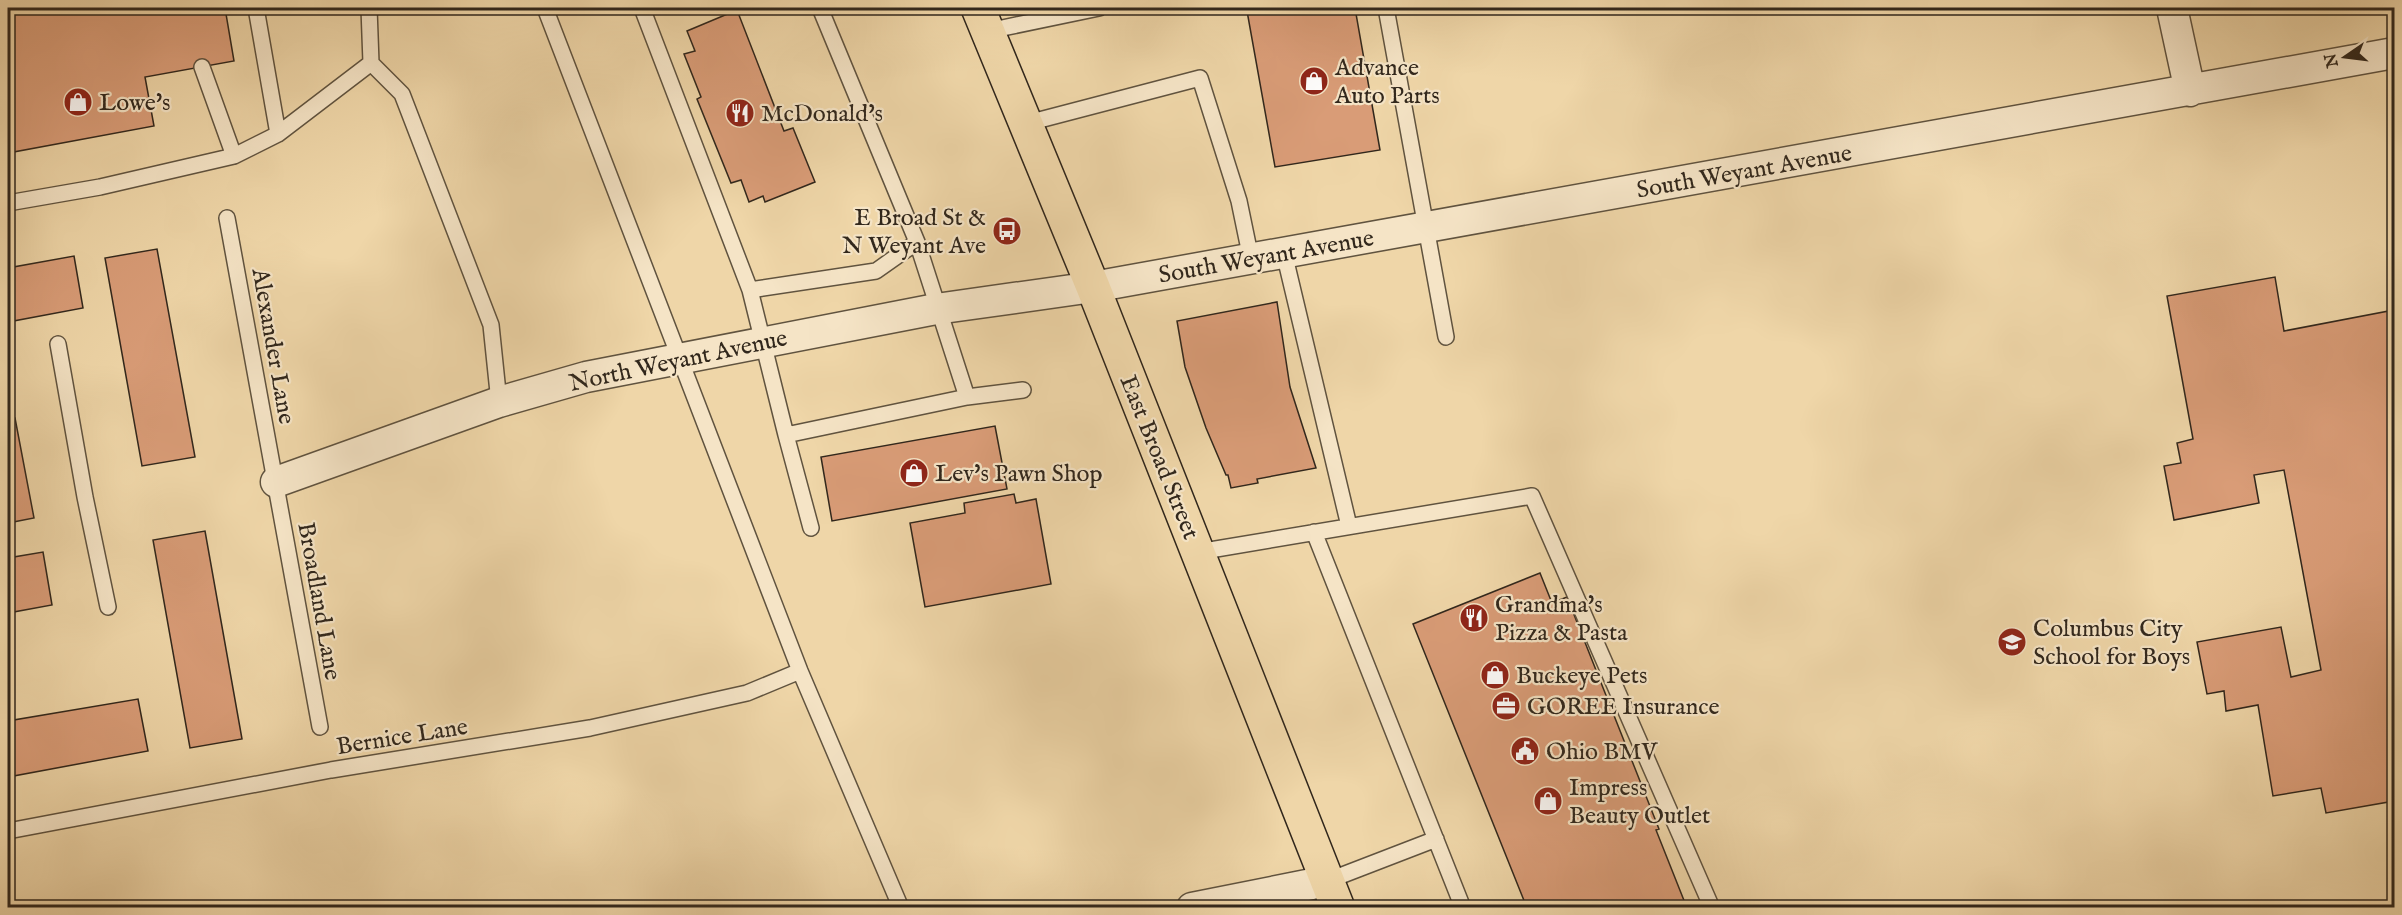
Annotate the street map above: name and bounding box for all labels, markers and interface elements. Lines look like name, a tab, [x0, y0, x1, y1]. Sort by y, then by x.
north arrow	[2315, 27, 2375, 87]
text: N	[2321, 51, 2344, 70]
place label: Advance Auto Parts	[1334, 53, 1440, 112]
shop icon: Advance Auto Parts	[1298, 65, 1330, 97]
shop icon: Lowe's	[62, 86, 94, 118]
place label: Lowe's	[99, 88, 171, 119]
restaurant icon: McDonald's	[724, 97, 756, 129]
place label: McDonald's	[761, 99, 883, 130]
street label: South Weyant Avenue	[1634, 138, 1854, 207]
place label: E Broad St & N Weyant Ave	[842, 203, 986, 262]
bus stop icon: E Broad St & N Weyant Ave	[991, 215, 1023, 247]
street label: South Weyant Avenue	[1156, 223, 1376, 292]
street label: Alexander Lane	[243, 265, 301, 427]
street label: North Weyant Avenue	[566, 323, 790, 400]
street label: East Broad Street	[1112, 371, 1206, 544]
shop icon: Lev's Pawn Shop	[898, 457, 930, 489]
place label: Lev's Pawn Shop	[935, 459, 1103, 490]
street label: Broadland Lane	[289, 520, 348, 683]
place label: Grandma's Pizza & Pasta	[1495, 590, 1628, 649]
restaurant icon: Grandma's Pizza & Pasta	[1458, 602, 1490, 634]
place label: Columbus City School for Boys	[2033, 614, 2190, 673]
school or university icon: Columbus City School for Boys	[1996, 626, 2028, 658]
shop icon: Buckeye Pets	[1479, 659, 1511, 691]
place label: Buckeye Pets	[1516, 661, 1647, 692]
office icon: GOREE Insurance	[1490, 690, 1522, 722]
place label: GOREE Insurance	[1527, 692, 1720, 723]
street label: Bernice Lane	[334, 712, 470, 763]
public building icon: Ohio BMV	[1509, 735, 1541, 767]
place label: Ohio BMV	[1546, 737, 1659, 768]
place label: Impress Beauty Outlet	[1569, 773, 1710, 832]
shop icon: Impress Beauty Outlet	[1532, 785, 1564, 817]

